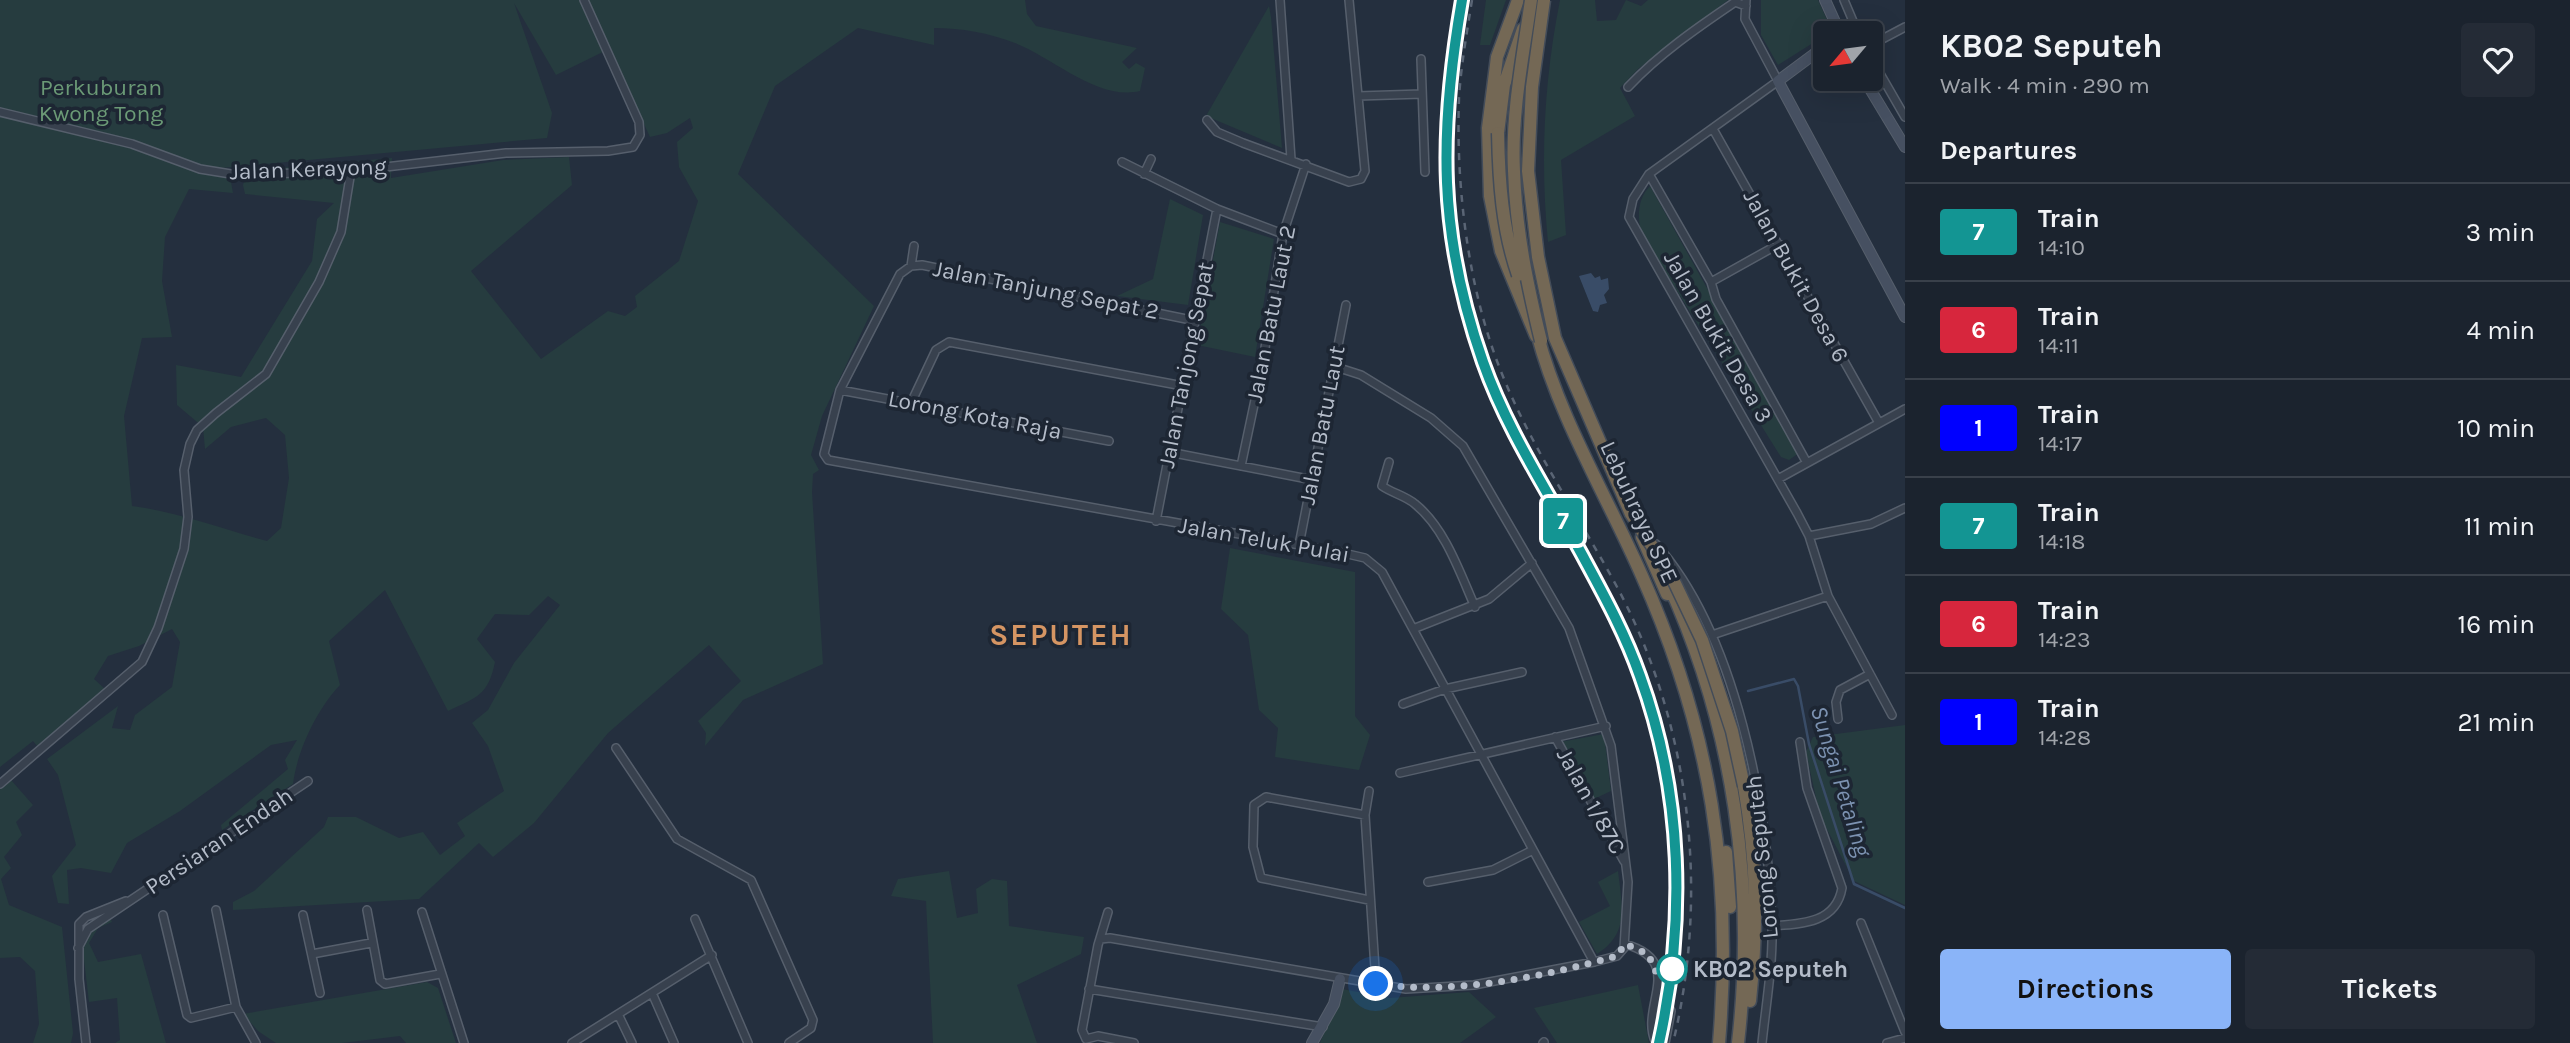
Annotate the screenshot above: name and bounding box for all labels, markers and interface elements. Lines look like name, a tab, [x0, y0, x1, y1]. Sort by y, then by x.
north arrow	[1813, 21, 1883, 91]
map controls	[1813, 21, 1883, 91]
button: heart	[2461, 23, 2535, 97]
text: KB02 Seputeh	[1940, 27, 2163, 65]
text: Walk · 4 min · 290 m	[1940, 72, 2150, 99]
park label: Perkuburan Kwong Tong	[39, 74, 163, 127]
text: Departures	[1940, 135, 2077, 166]
street label: Jalan Kerayong	[229, 153, 387, 185]
street label: Jalan Bukit Desa 6	[1737, 185, 1855, 367]
text: Train	[2038, 203, 2100, 234]
text: 3 min	[2466, 217, 2535, 248]
text: 7	[1973, 218, 1984, 246]
street label: Jalan Batu Laut 2	[1241, 223, 1301, 405]
text: 14:10	[2038, 234, 2085, 261]
street label: Jalan Bukit Desa 3	[1658, 247, 1778, 427]
street label: Jalan Tanjung Sepat 2	[931, 255, 1161, 325]
street label: Jalan Tanjong Sepat	[1153, 259, 1219, 470]
text: Train	[2038, 301, 2100, 332]
text: 4 min	[2467, 315, 2535, 346]
text: 6	[1971, 316, 1986, 344]
text: 14:11	[2038, 332, 2079, 359]
street label: Jalan Batu Laut	[1293, 343, 1351, 507]
street label: Lorong Kota Raja	[886, 385, 1064, 445]
text: Train	[2038, 399, 2100, 430]
text: 10 min	[2457, 413, 2535, 444]
text: 1	[1974, 414, 1983, 442]
text: 14:17	[2038, 430, 2082, 457]
street label: Lebuhraya SPE	[1594, 437, 1684, 587]
text: Train	[2038, 497, 2100, 528]
line badge: 7	[1540, 498, 1586, 544]
text: 7	[1557, 507, 1569, 535]
text: 11 min	[2464, 511, 2535, 542]
street label: Jalan Teluk Pulai	[1176, 512, 1352, 568]
text: 7	[1973, 512, 1984, 540]
text: 14:18	[2038, 528, 2085, 555]
text: Train	[2038, 595, 2100, 626]
text: 16 min	[2458, 609, 2535, 640]
text: 6	[1971, 610, 1986, 638]
district label: SEPUTEH	[989, 617, 1133, 653]
text: 14:23	[2038, 626, 2091, 653]
text: Train	[2038, 693, 2100, 724]
water label: Sungai Petaling	[1805, 702, 1877, 860]
text: 21 min	[2457, 707, 2535, 738]
text: 1	[1974, 708, 1983, 736]
text: 14:28	[2038, 724, 2091, 751]
street label: Jalan 1/87C	[1551, 743, 1631, 859]
street label: Lorong Seputeh	[1740, 774, 1784, 940]
street label: Persiaran Endah	[140, 782, 298, 900]
button: Directions	[1940, 949, 2231, 1029]
button: Tickets	[2245, 949, 2535, 1029]
marker: KB02 Seputeh	[1657, 954, 1687, 984]
place label: KB02 Seputeh	[1693, 956, 1848, 983]
your location	[1358, 966, 1393, 1001]

